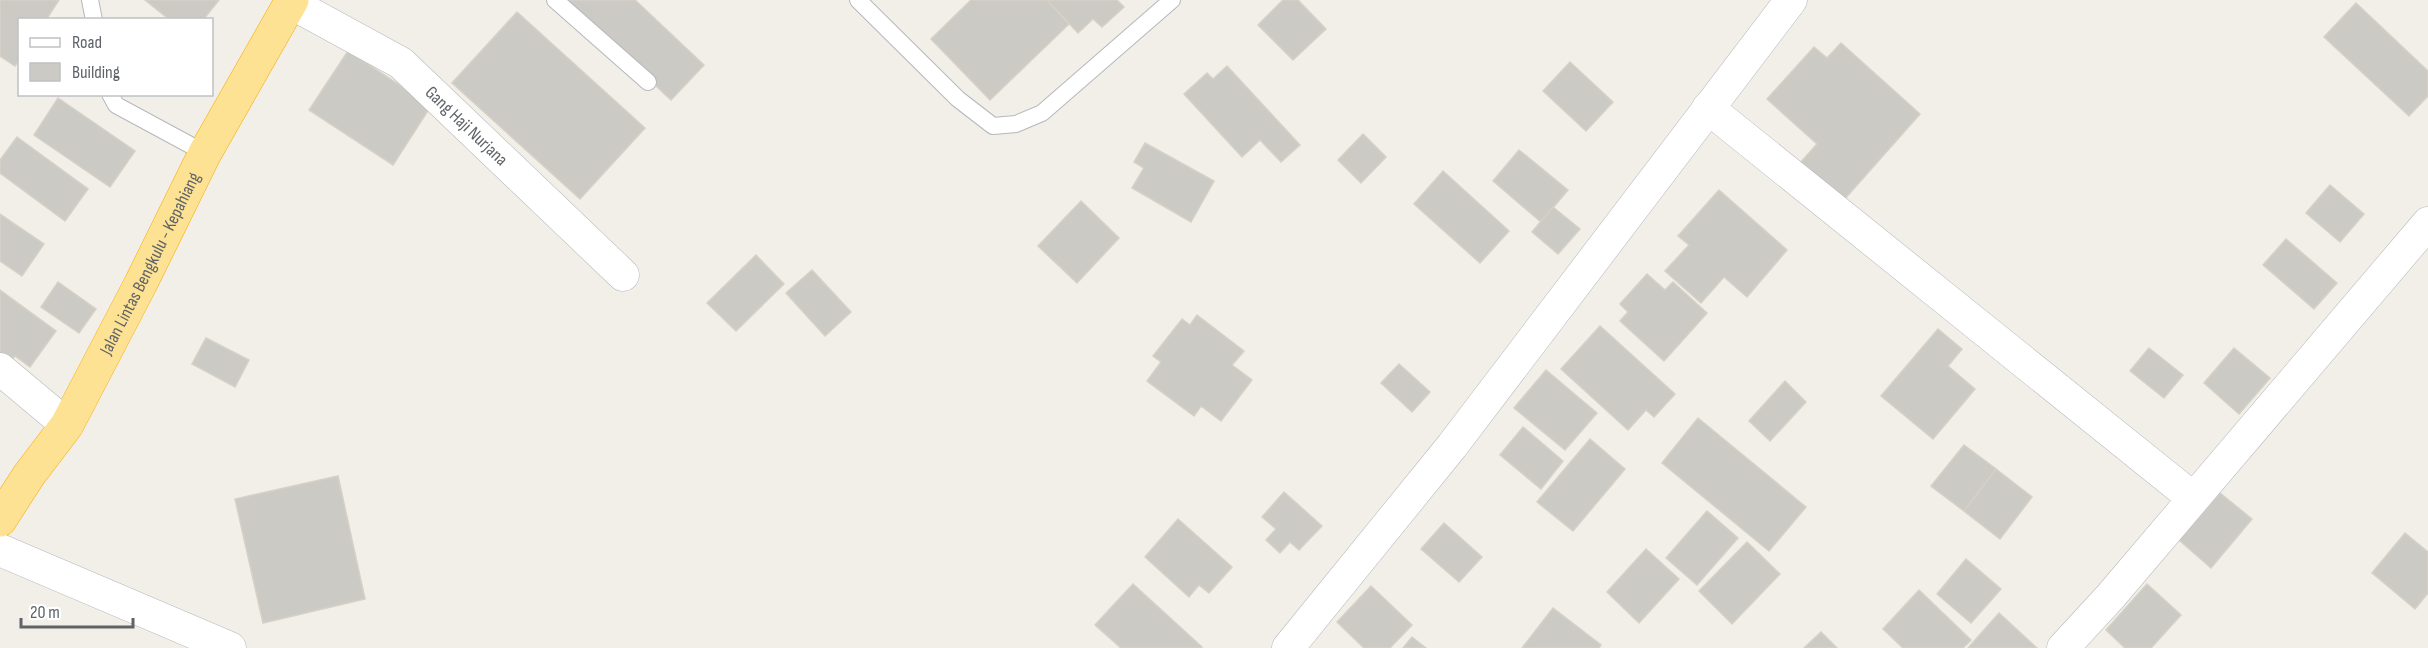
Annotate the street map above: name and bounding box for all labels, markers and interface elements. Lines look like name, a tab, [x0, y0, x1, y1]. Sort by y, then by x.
legend	[18, 18, 213, 96]
text: Road	[72, 32, 102, 53]
text: Building	[72, 62, 120, 83]
street label: Gang Haji Nurjana	[421, 82, 512, 170]
street label: Jalan Lintas Bengkulu - Kepahiang	[95, 169, 205, 359]
scale bar	[21, 591, 134, 629]
text: 20 m	[30, 602, 60, 623]

